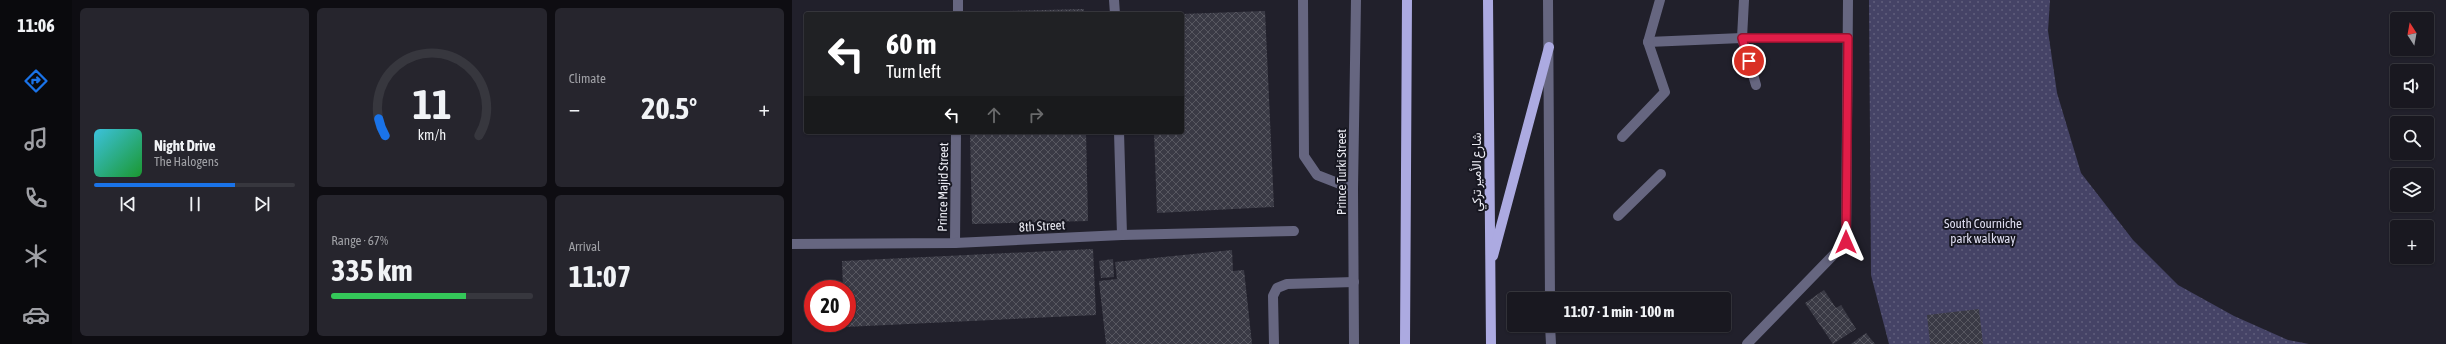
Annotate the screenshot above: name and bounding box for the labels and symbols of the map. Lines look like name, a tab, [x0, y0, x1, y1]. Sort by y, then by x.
north arrow	[2390, 12, 2434, 56]
pin	[1732, 44, 1766, 78]
street label: Prince Turki Street	[1334, 129, 1349, 215]
street label: شارع الأمير تركي	[1469, 132, 1487, 212]
street label: Prince Majid Street	[935, 142, 951, 232]
park label: South Courniche park walkway	[1944, 216, 2022, 246]
street label: 8th Street	[1018, 217, 1066, 235]
position arrow	[1825, 221, 1867, 263]
speed limit sign: 20	[804, 280, 856, 332]

